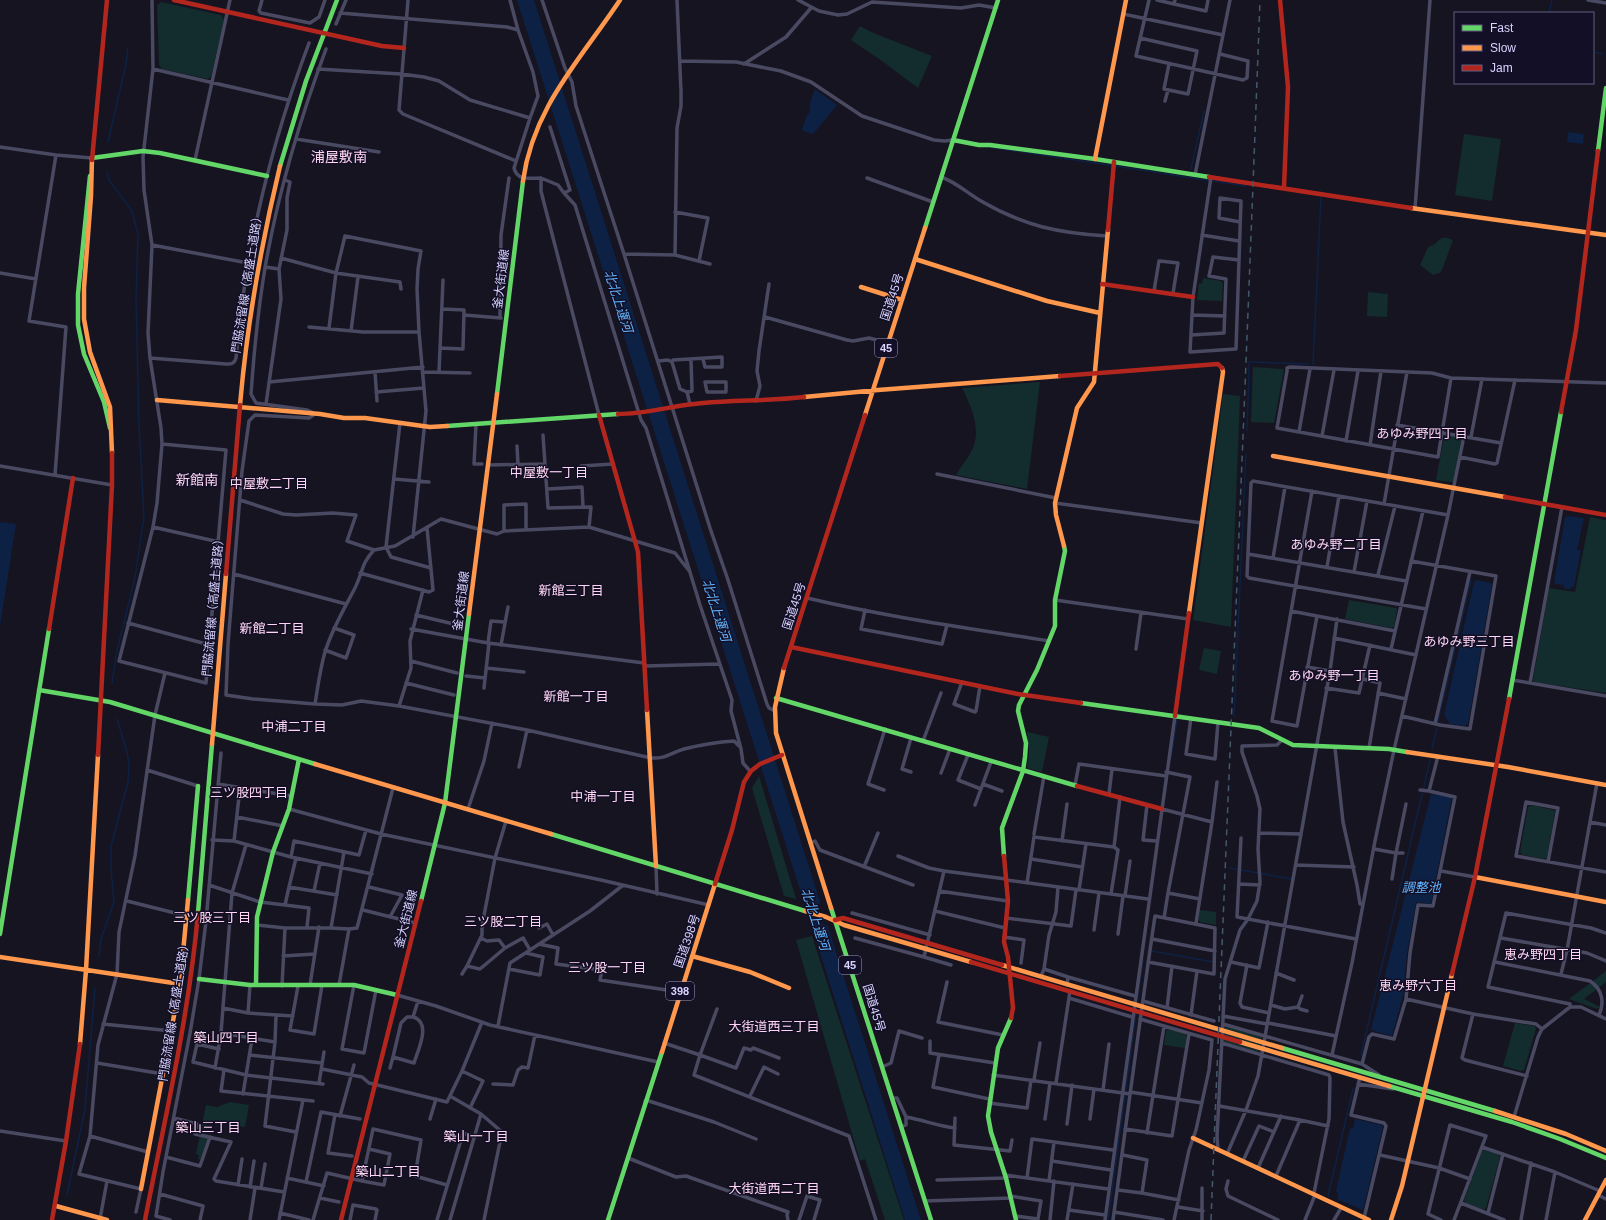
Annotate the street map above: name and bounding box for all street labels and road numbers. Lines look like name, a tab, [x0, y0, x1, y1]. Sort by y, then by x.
street label: 門脇流留線（高盛土道路）	[229, 210, 265, 354]
street label: 釜大街道線	[490, 248, 512, 310]
street label: 国道45号	[878, 271, 906, 323]
road number: 45	[875, 339, 897, 357]
street label: 門脇流留線（高盛土道路）	[200, 533, 226, 677]
street label: 釜大街道線	[450, 570, 472, 632]
street label: 国道45号	[780, 580, 808, 632]
street label: 釜大街道線	[392, 888, 420, 950]
street label: 国道398号	[671, 912, 703, 970]
street label: 門脇流留線（高盛土道路）	[156, 938, 192, 1082]
road number: 45	[839, 956, 861, 974]
road number: 398	[666, 982, 694, 1000]
street label: 国道45号	[860, 982, 888, 1034]

